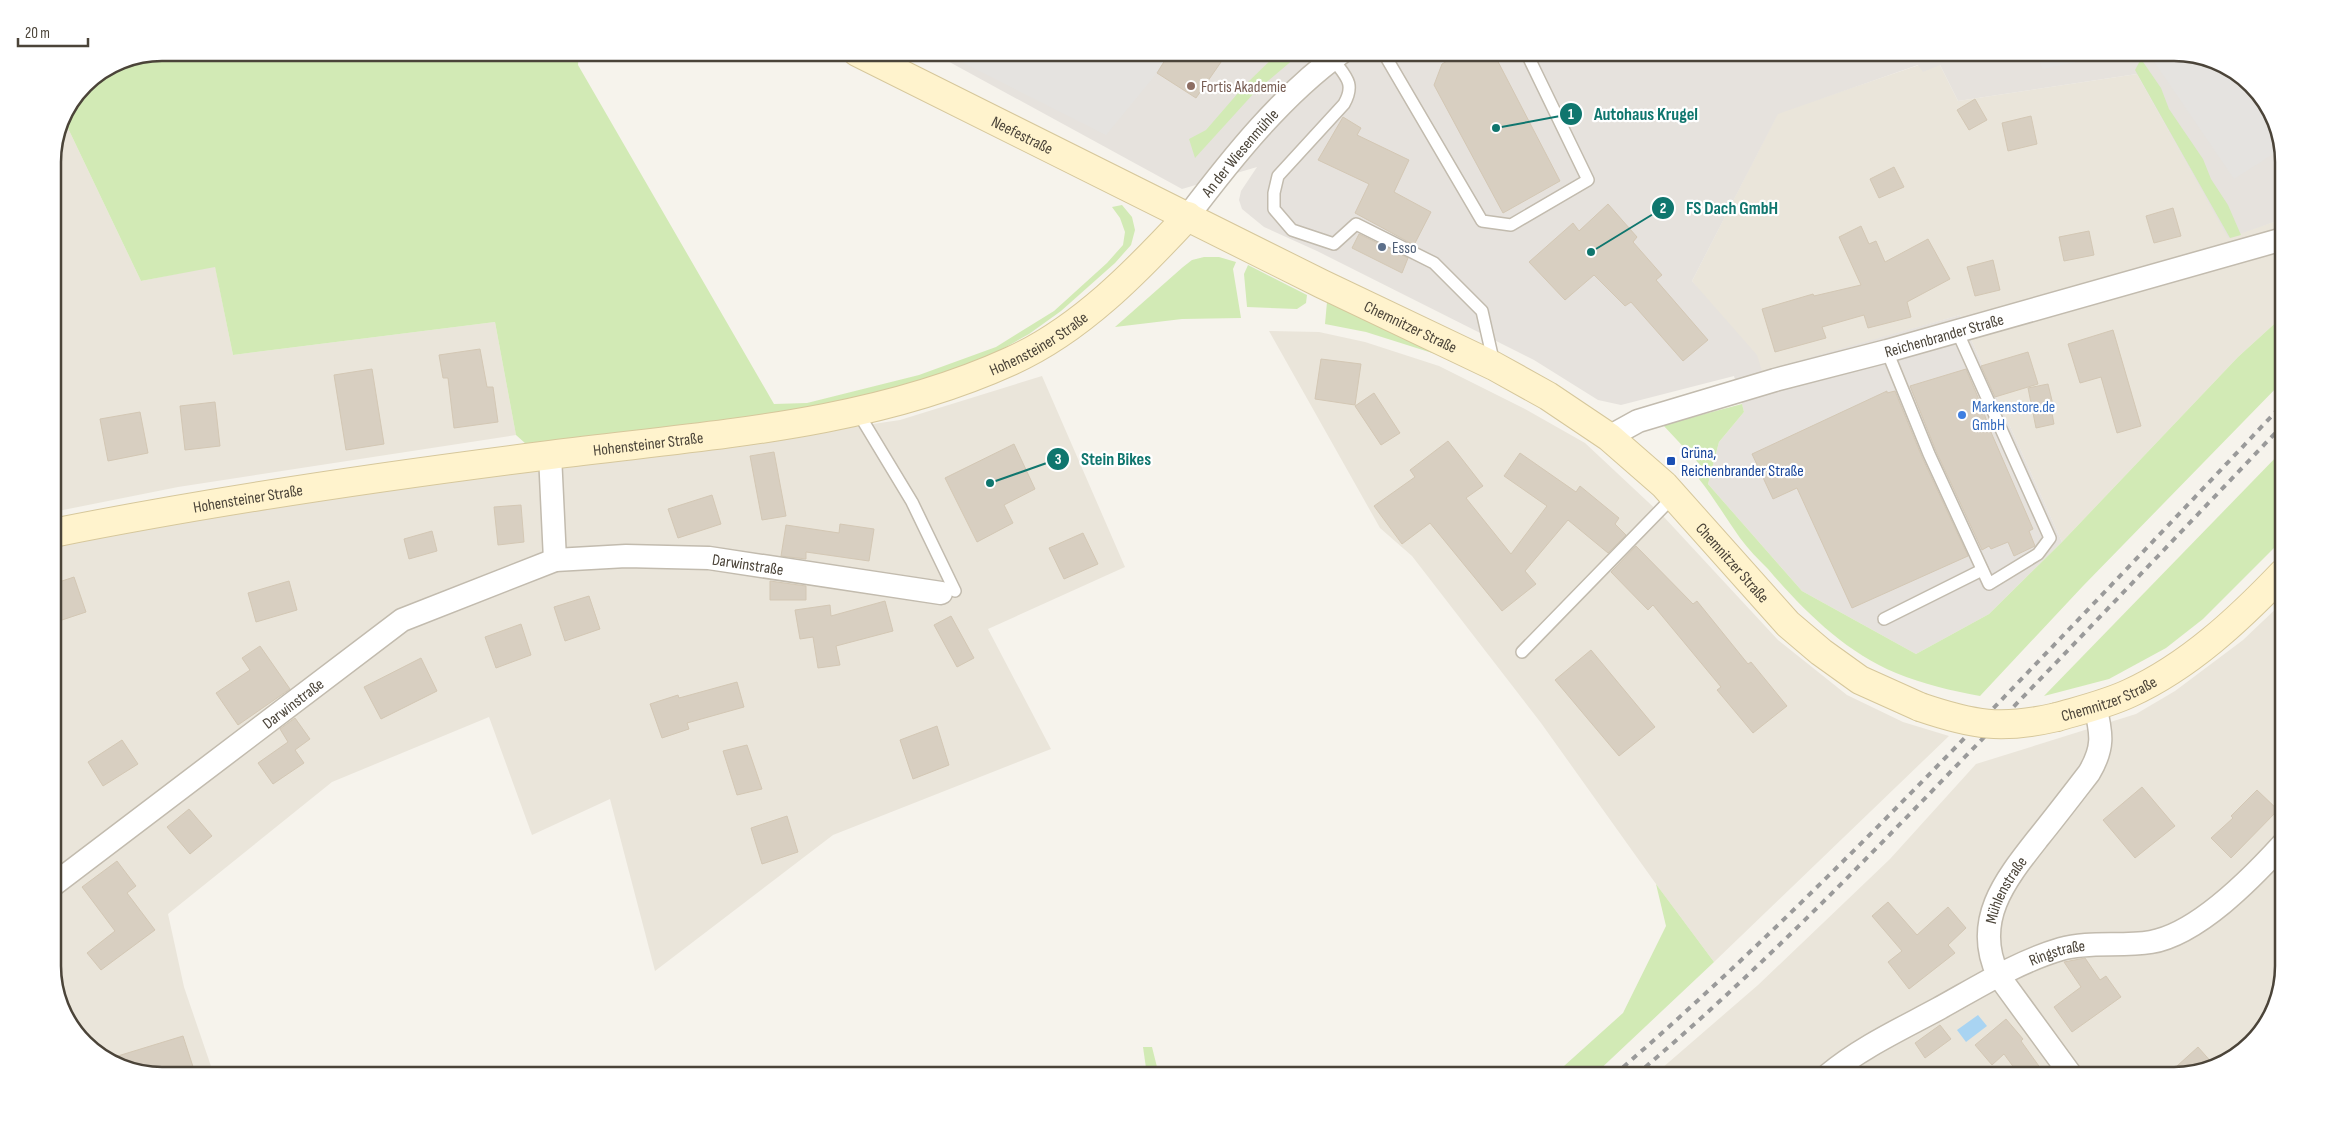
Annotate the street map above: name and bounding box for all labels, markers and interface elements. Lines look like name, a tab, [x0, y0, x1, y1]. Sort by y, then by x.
scale bar	[18, 15, 88, 47]
text: 20 m	[25, 24, 50, 43]
place label: Fortis Akademie	[1201, 78, 1287, 97]
marker: Fortis Akademie	[1185, 80, 1197, 92]
callout: Autohaus Krugel	[1559, 97, 1708, 130]
text: Autohaus Krugel	[1593, 104, 1698, 125]
street label: An der Wiesenmühle	[1198, 105, 1283, 202]
text: 1	[1568, 105, 1574, 124]
street label: Neefestraße	[988, 113, 1056, 159]
callout: FS Dach GmbH	[1651, 191, 1788, 224]
text: FS Dach GmbH	[1686, 198, 1778, 219]
text: 2	[1660, 199, 1666, 218]
place label: Esso	[1392, 239, 1417, 258]
marker: Esso	[1376, 241, 1388, 253]
street label: Chemnitzer Straße	[1361, 297, 1460, 358]
street label: Hohensteiner Straße	[987, 309, 1092, 380]
street label: Reichenbrander Straße	[1883, 310, 2006, 362]
place label: Markenstore.de GmbH	[1972, 398, 2055, 435]
marker: Markenstore.de GmbH	[1956, 409, 1968, 421]
street label: Hohensteiner Straße	[592, 429, 704, 461]
callout: Stein Bikes	[1045, 442, 1161, 475]
place label: Grüna, Reichenbrander Straße	[1681, 444, 1804, 481]
text: Stein Bikes	[1081, 449, 1151, 470]
text: 3	[1055, 450, 1062, 469]
marker: Grüna, Reichenbrander Straße	[1665, 455, 1677, 467]
street label: Hohensteiner Straße	[192, 481, 304, 518]
street label: Chemnitzer Straße	[1691, 519, 1772, 607]
street label: Darwinstraße	[711, 551, 785, 580]
street label: Chemnitzer Straße	[2059, 673, 2161, 726]
street label: Darwinstraße	[259, 675, 328, 733]
street label: Mühlenstraße	[1982, 853, 2032, 925]
street label: Ringstraße	[2026, 937, 2086, 971]

